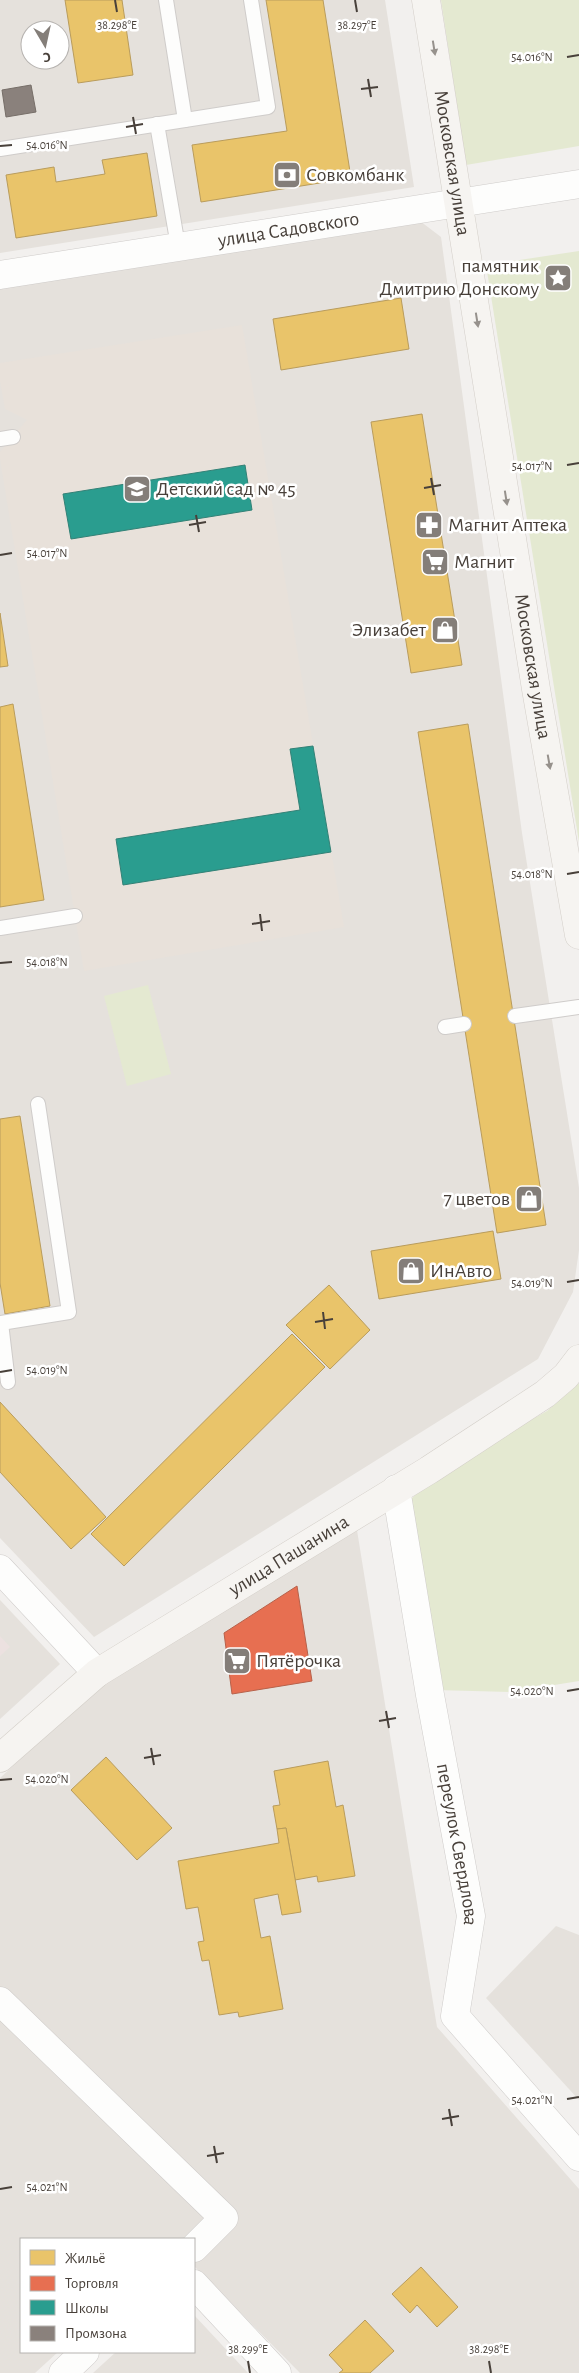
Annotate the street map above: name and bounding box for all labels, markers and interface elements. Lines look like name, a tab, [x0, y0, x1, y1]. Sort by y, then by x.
text: 38.298°E	[97, 19, 137, 31]
text: 38.297°E	[338, 19, 377, 31]
north arrow	[20, 20, 70, 70]
one-way arrow	[430, 41, 438, 57]
text: С	[42, 49, 52, 64]
text: 54.016°N	[511, 51, 553, 63]
street label: Московская улица	[431, 89, 473, 237]
text: 54.016°N	[26, 139, 68, 151]
bank icon: Совкомбанк	[272, 160, 302, 190]
place label: Совкомбанк	[306, 165, 404, 185]
street label: улица Садовского	[215, 209, 360, 251]
place label: памятник Дмитрию Донскому	[379, 256, 539, 299]
place icon: памятник Дмитрию Донскому	[543, 263, 573, 293]
one-way arrow	[473, 312, 481, 328]
text: 54.017°N	[512, 460, 552, 472]
school or university icon: Детский сад № 45	[122, 474, 152, 504]
place label: Детский сад № 45	[156, 479, 296, 499]
one-way arrow	[502, 490, 510, 506]
pharmacy icon: Магнит Аптека	[414, 510, 444, 540]
place label: Магнит Аптека	[448, 515, 567, 535]
text: 54.017°N	[27, 547, 67, 559]
supermarket icon: Магнит	[420, 547, 450, 577]
place label: Магнит	[454, 552, 515, 572]
street label: Московская улица	[511, 592, 555, 741]
shop icon: Элизабет	[430, 615, 460, 645]
place label: Элизабет	[352, 620, 427, 640]
one-way arrow	[545, 754, 553, 770]
text: 54.018°N	[511, 868, 553, 880]
text: 54.018°N	[26, 956, 68, 968]
shop icon: 7 цветов	[514, 1184, 544, 1214]
place label: 7 цветов	[444, 1189, 510, 1209]
shop icon: ИнАвто	[396, 1256, 426, 1286]
place label: ИнАвто	[430, 1261, 492, 1281]
text: 54.019°N	[511, 1277, 553, 1289]
text: 54.019°N	[26, 1364, 68, 1376]
street label: улица Пашанина	[225, 1511, 352, 1600]
supermarket icon: Пятёрочка	[222, 1646, 252, 1676]
place label: Пятёрочка	[256, 1651, 341, 1671]
text: 54.020°N	[510, 1685, 554, 1697]
street label: переулок Свердлова	[433, 1762, 481, 1927]
text: 54.020°N	[25, 1773, 69, 1785]
text: 54.021°N	[511, 2094, 553, 2106]
text: 54.021°N	[26, 2181, 68, 2193]
legend	[20, 2238, 195, 2353]
text: Жильё	[65, 2251, 105, 2266]
text: Торговля	[65, 2276, 119, 2291]
text: Школы	[65, 2301, 109, 2316]
text: Промзона	[65, 2326, 127, 2341]
text: 38.299°E	[228, 2343, 268, 2355]
text: 38.298°E	[469, 2343, 509, 2355]

